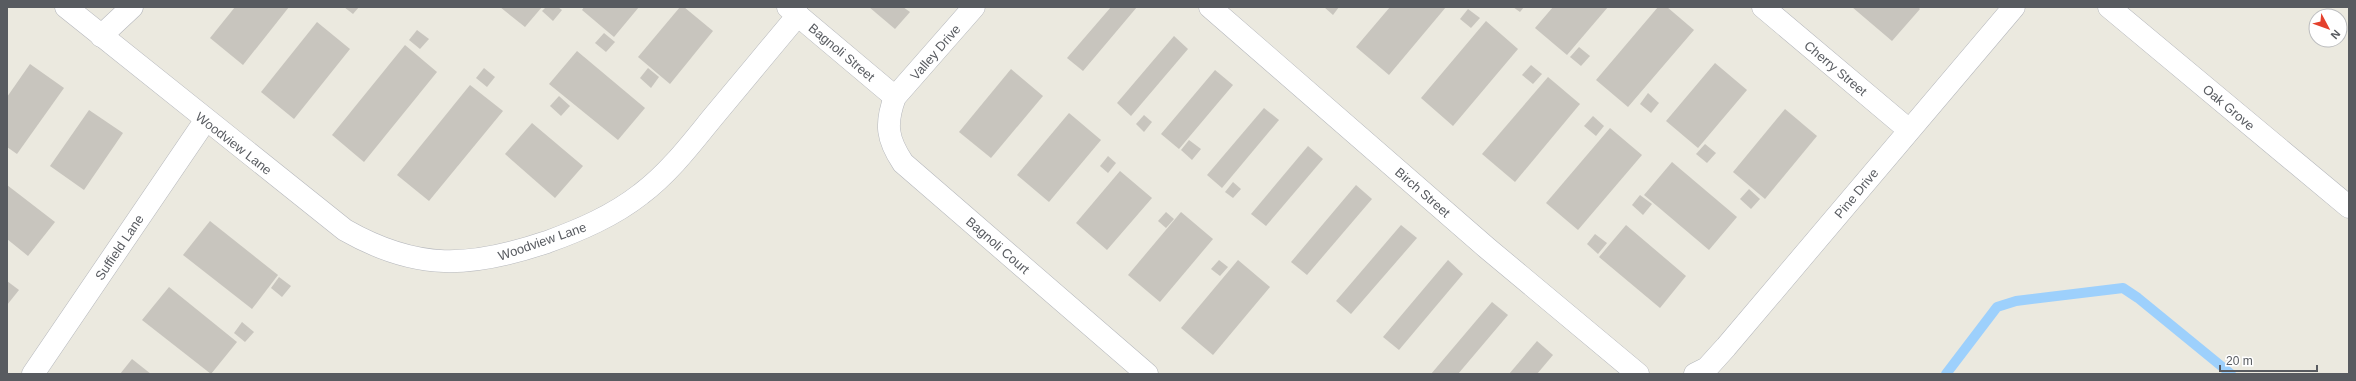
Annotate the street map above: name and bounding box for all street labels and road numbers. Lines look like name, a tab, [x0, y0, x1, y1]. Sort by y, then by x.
street label: Bagnoli Street	[806, 20, 878, 85]
street label: Valley Drive	[907, 22, 963, 83]
street label: Cherry Street	[1801, 38, 1870, 99]
street label: Oak Grove	[2200, 81, 2258, 133]
street label: Woodview Lane	[193, 109, 275, 178]
street label: Birch Street	[1392, 164, 1454, 221]
street label: Pine Drive	[1831, 166, 1881, 221]
street label: Suffield Lane	[92, 212, 147, 283]
street label: Bagnoli Court	[963, 214, 1033, 277]
street label: Woodview Lane	[496, 219, 588, 264]

